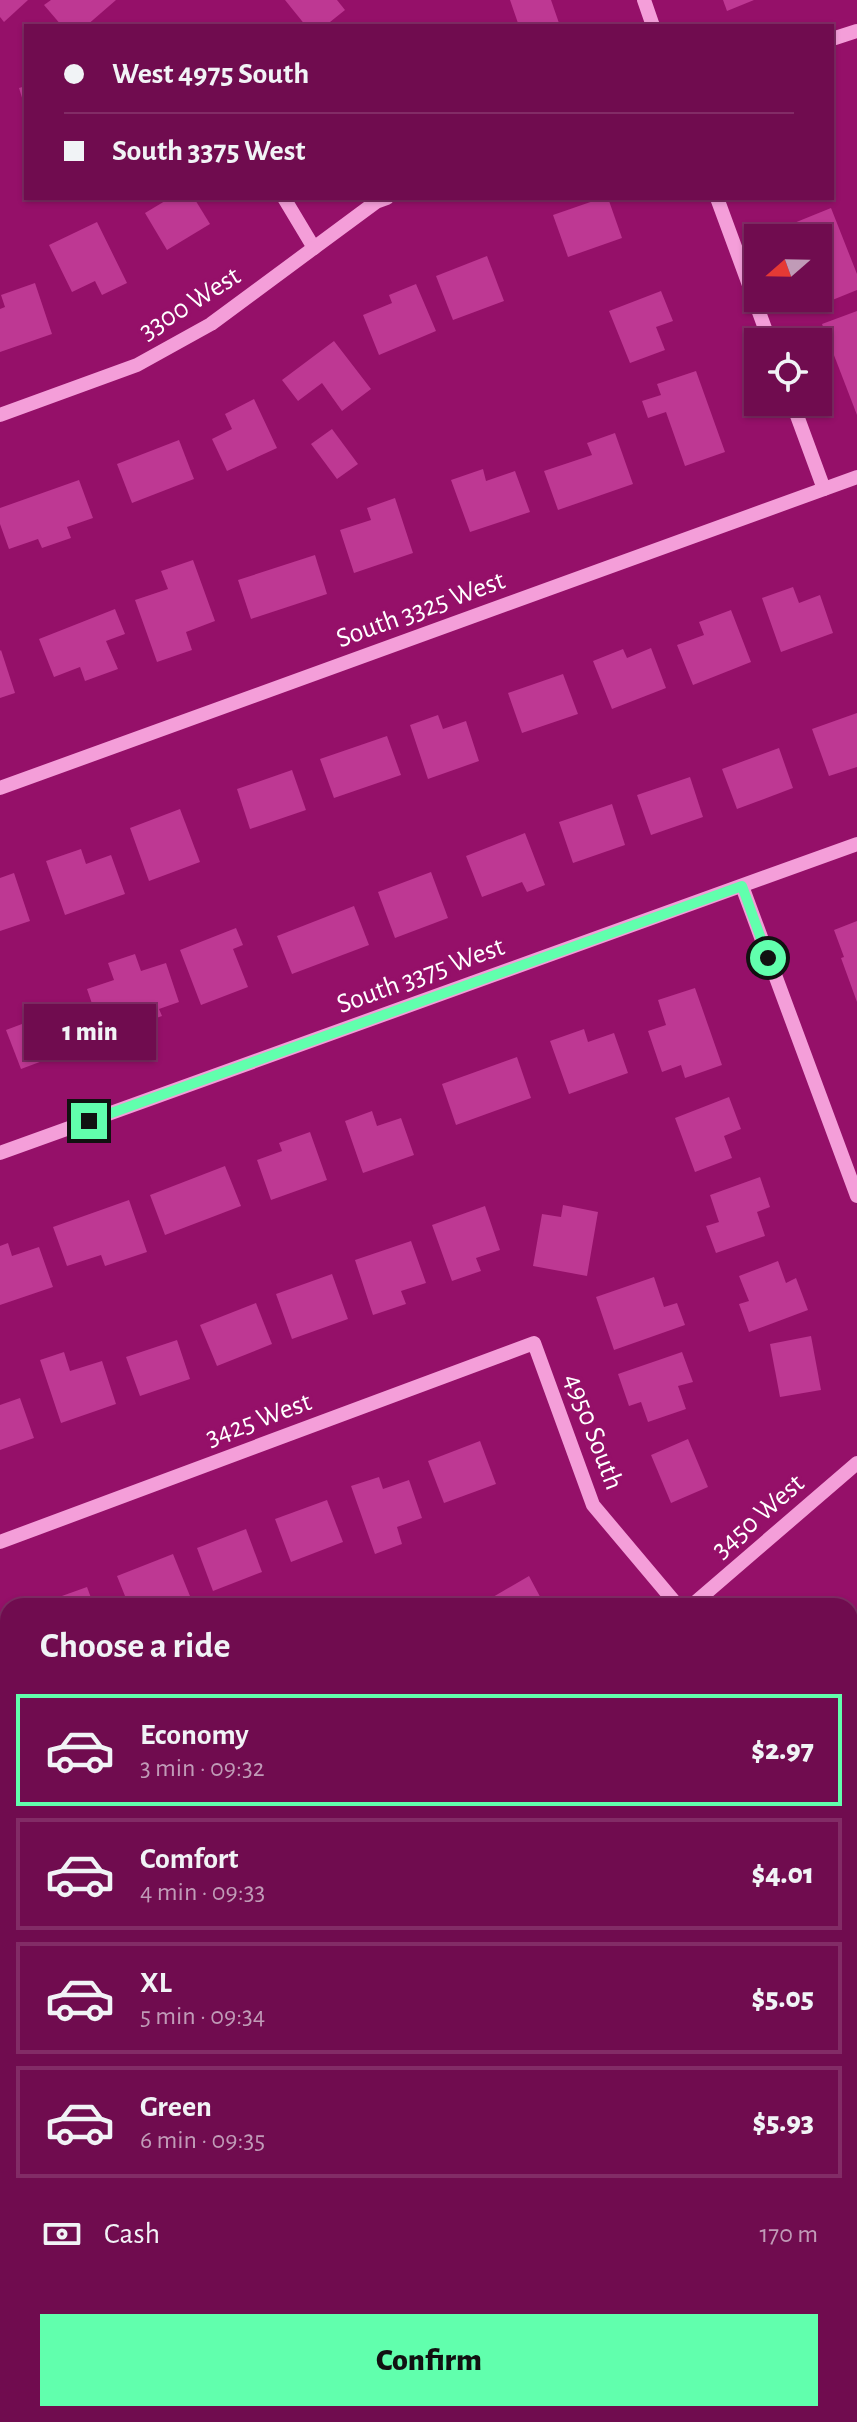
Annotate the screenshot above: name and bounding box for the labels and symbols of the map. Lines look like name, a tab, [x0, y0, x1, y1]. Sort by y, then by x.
north arrow	[744, 224, 832, 312]
street label: 3300 West	[135, 262, 246, 346]
street label: South 3325 West	[333, 566, 509, 653]
street label: South 3375 West	[333, 933, 508, 1019]
route start	[750, 940, 786, 976]
callout: 1 min	[23, 1005, 155, 1061]
route end	[71, 1103, 107, 1139]
street label: 4950 South	[558, 1370, 628, 1494]
street label: 3425 West	[202, 1388, 315, 1452]
street label: 3450 West	[707, 1469, 810, 1564]

